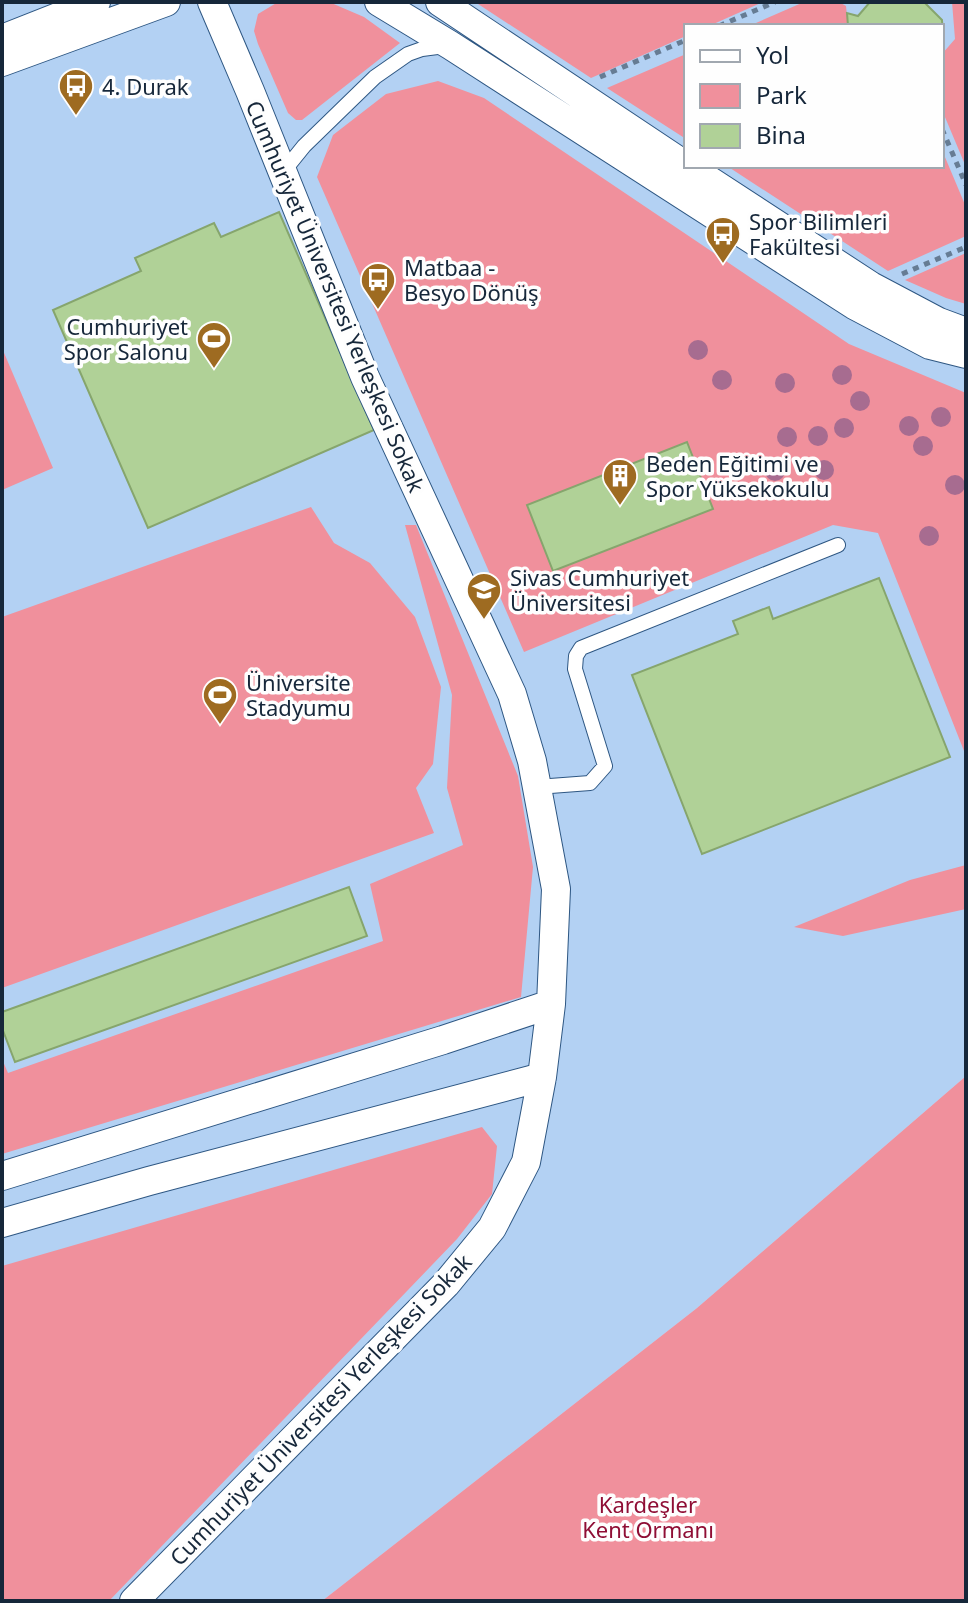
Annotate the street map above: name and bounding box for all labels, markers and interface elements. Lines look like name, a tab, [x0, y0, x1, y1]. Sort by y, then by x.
legend	[684, 24, 944, 168]
text: Yol	[756, 38, 789, 71]
bus stop icon: 4. Durak	[57, 67, 95, 117]
place label: 4. Durak	[102, 71, 189, 101]
text: Park	[756, 78, 807, 111]
street label: Cumhuriyet Üniversitesi Yerleşkesi Sokak	[240, 96, 432, 497]
text: Bina	[756, 118, 806, 151]
place label: Spor Bilimleri Fakültesi	[749, 206, 887, 261]
bus stop icon: Spor Bilimleri Fakültesi	[704, 215, 742, 265]
place label: Matbaa - Besyo Dönüş	[404, 252, 539, 307]
bus stop icon: Matbaa - Besyo Dönüş	[359, 261, 397, 311]
place label: Cumhuriyet Spor Salonu	[64, 311, 188, 366]
sports icon: Cumhuriyet Spor Salonu	[195, 320, 233, 370]
place label: Beden Eğitimi ve Spor Yüksekokulu	[646, 448, 829, 503]
building icon: Beden Eğitimi ve Spor Yüksekokulu	[601, 457, 639, 507]
place label: Sivas Cumhuriyet Üniversitesi	[510, 562, 689, 617]
school or university icon: Sivas Cumhuriyet Üniversitesi	[465, 571, 503, 621]
place label: Üniversite Stadyumu	[246, 667, 351, 722]
sports icon: Üniversite Stadyumu	[201, 676, 239, 726]
street label: Cumhuriyet Üniversitesi Yerleşkesi Sokak	[162, 1246, 478, 1571]
park label: Kardeşler Kent Ormanı	[582, 1489, 714, 1544]

